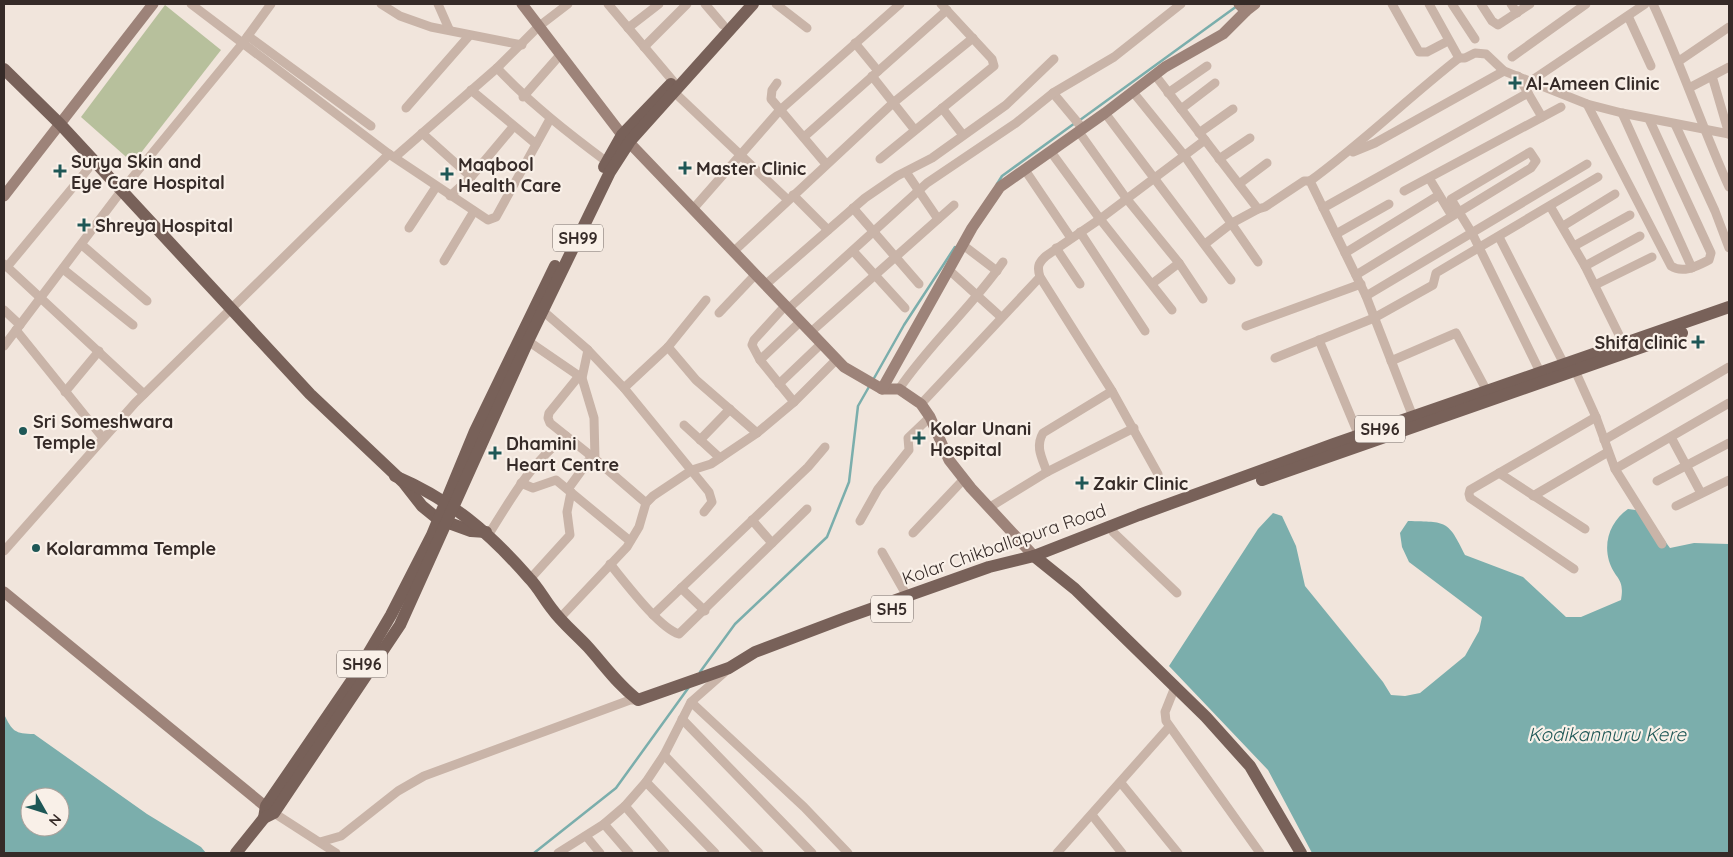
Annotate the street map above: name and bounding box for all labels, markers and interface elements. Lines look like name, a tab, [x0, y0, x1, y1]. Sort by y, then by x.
place label: Al-Ameen Clinic	[1526, 72, 1659, 95]
marker: Al-Ameen Clinic	[1508, 76, 1522, 90]
place label: Surya Skin and Eye Care Hospital	[71, 150, 225, 194]
place label: Maqbool Health Care	[458, 153, 561, 197]
place label: Master Clinic	[696, 157, 806, 180]
marker: Master Clinic	[678, 161, 692, 175]
marker: Surya Skin and Eye Care Hospital	[53, 164, 67, 178]
marker: Maqbool Health Care	[440, 167, 454, 181]
place label: Shreya Hospital	[95, 214, 233, 237]
marker: Shreya Hospital	[77, 218, 91, 232]
road number: SH99	[553, 224, 603, 252]
place label: Shifa clinic	[1594, 331, 1687, 354]
marker: Shifa clinic	[1691, 335, 1705, 349]
place label: Sri Someshwara Temple	[33, 410, 173, 454]
road number: SH96	[1355, 416, 1405, 442]
place label: Kolar Unani Hospital	[930, 417, 1031, 461]
marker: Sri Someshwara Temple	[17, 425, 29, 437]
marker: Kolar Unani Hospital	[912, 431, 926, 445]
place label: Dhamini Heart Centre	[506, 432, 619, 476]
marker: Dhamini Heart Centre	[488, 446, 502, 460]
place label: Zakir Clinic	[1093, 472, 1188, 495]
marker: Zakir Clinic	[1075, 476, 1089, 490]
street label: Kolar Chikballapura Road	[899, 498, 1109, 590]
place label: Kolaramma Temple	[46, 537, 216, 560]
marker: Kolaramma Temple	[30, 542, 42, 554]
road number: SH5	[871, 596, 913, 622]
road number: SH96	[337, 651, 387, 678]
water label: Kodikannuru Kere	[1528, 722, 1687, 746]
north arrow	[20, 787, 70, 837]
text: N	[45, 811, 65, 830]

